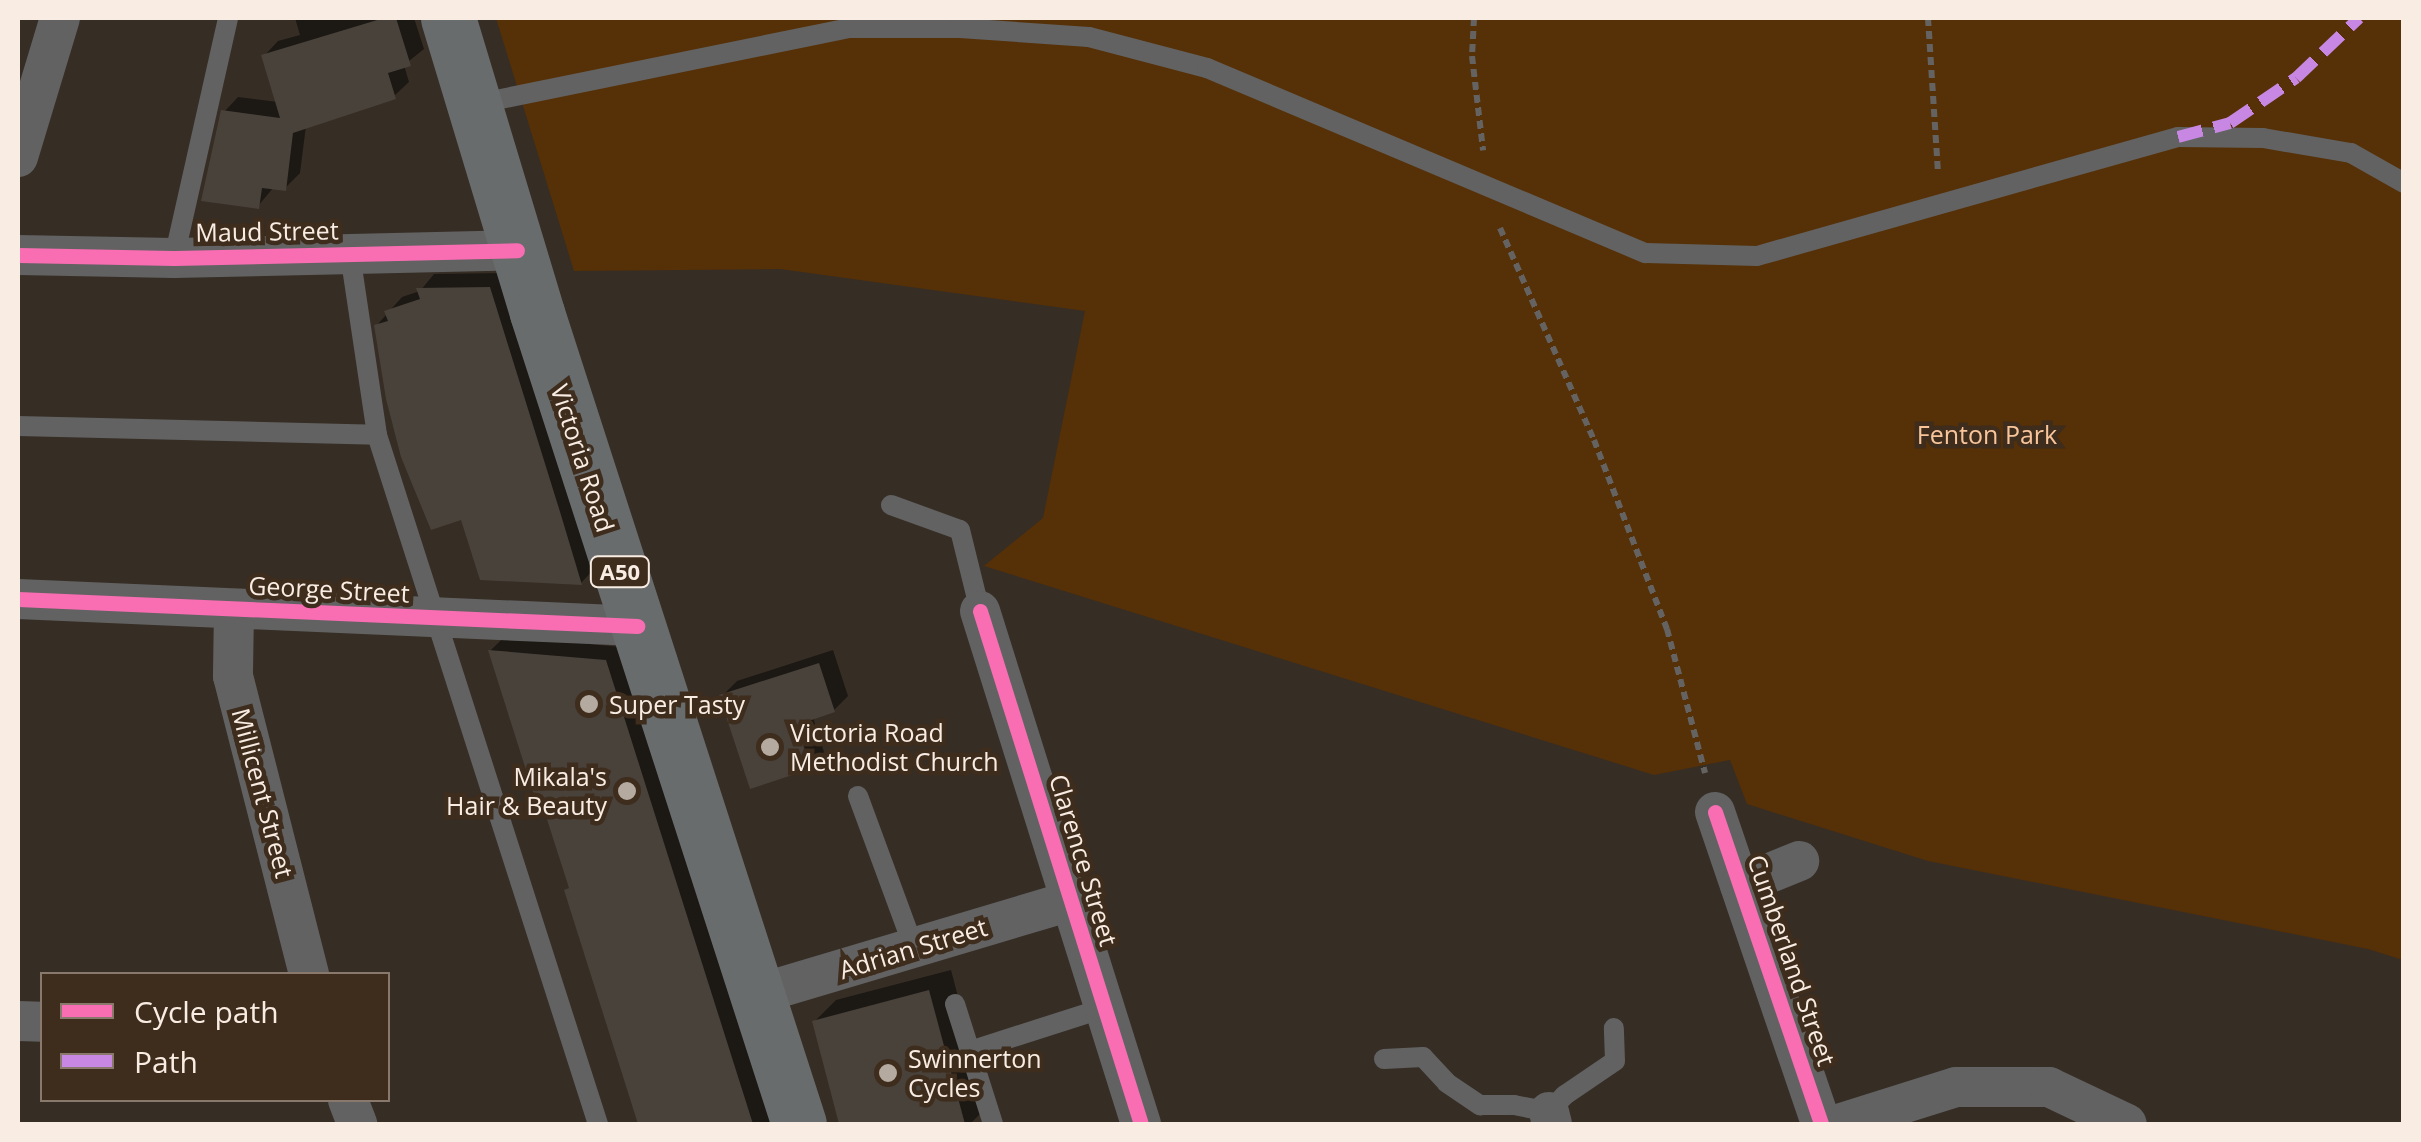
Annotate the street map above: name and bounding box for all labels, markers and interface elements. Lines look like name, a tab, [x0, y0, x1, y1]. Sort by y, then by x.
street label: Maud Street	[195, 215, 339, 247]
street label: Victoria Road	[545, 380, 621, 536]
park label: Fenton Park	[1917, 419, 2057, 449]
road number: A50	[588, 555, 652, 589]
street label: George Street	[248, 570, 410, 608]
place label: Super Tasty	[609, 689, 745, 719]
marker: Super Tasty	[578, 693, 600, 715]
street label: Millicent Street	[226, 705, 300, 881]
place label: Victoria Road Methodist Church	[790, 718, 999, 777]
marker: Victoria Road Methodist Church	[759, 736, 781, 758]
place label: Mikala's Hair & Beauty	[446, 762, 607, 821]
street label: Clarence Street	[1044, 771, 1124, 949]
marker: Mikala's Hair & Beauty	[616, 780, 638, 802]
street label: Cumberland Street	[1742, 851, 1842, 1069]
street label: Adrian Street	[835, 911, 991, 985]
legend	[40, 972, 390, 1102]
text: Cycle path	[134, 991, 279, 1032]
text: Path	[134, 1041, 198, 1082]
place label: Swinnerton Cycles	[908, 1044, 1042, 1103]
marker: Swinnerton Cycles	[877, 1062, 899, 1084]

